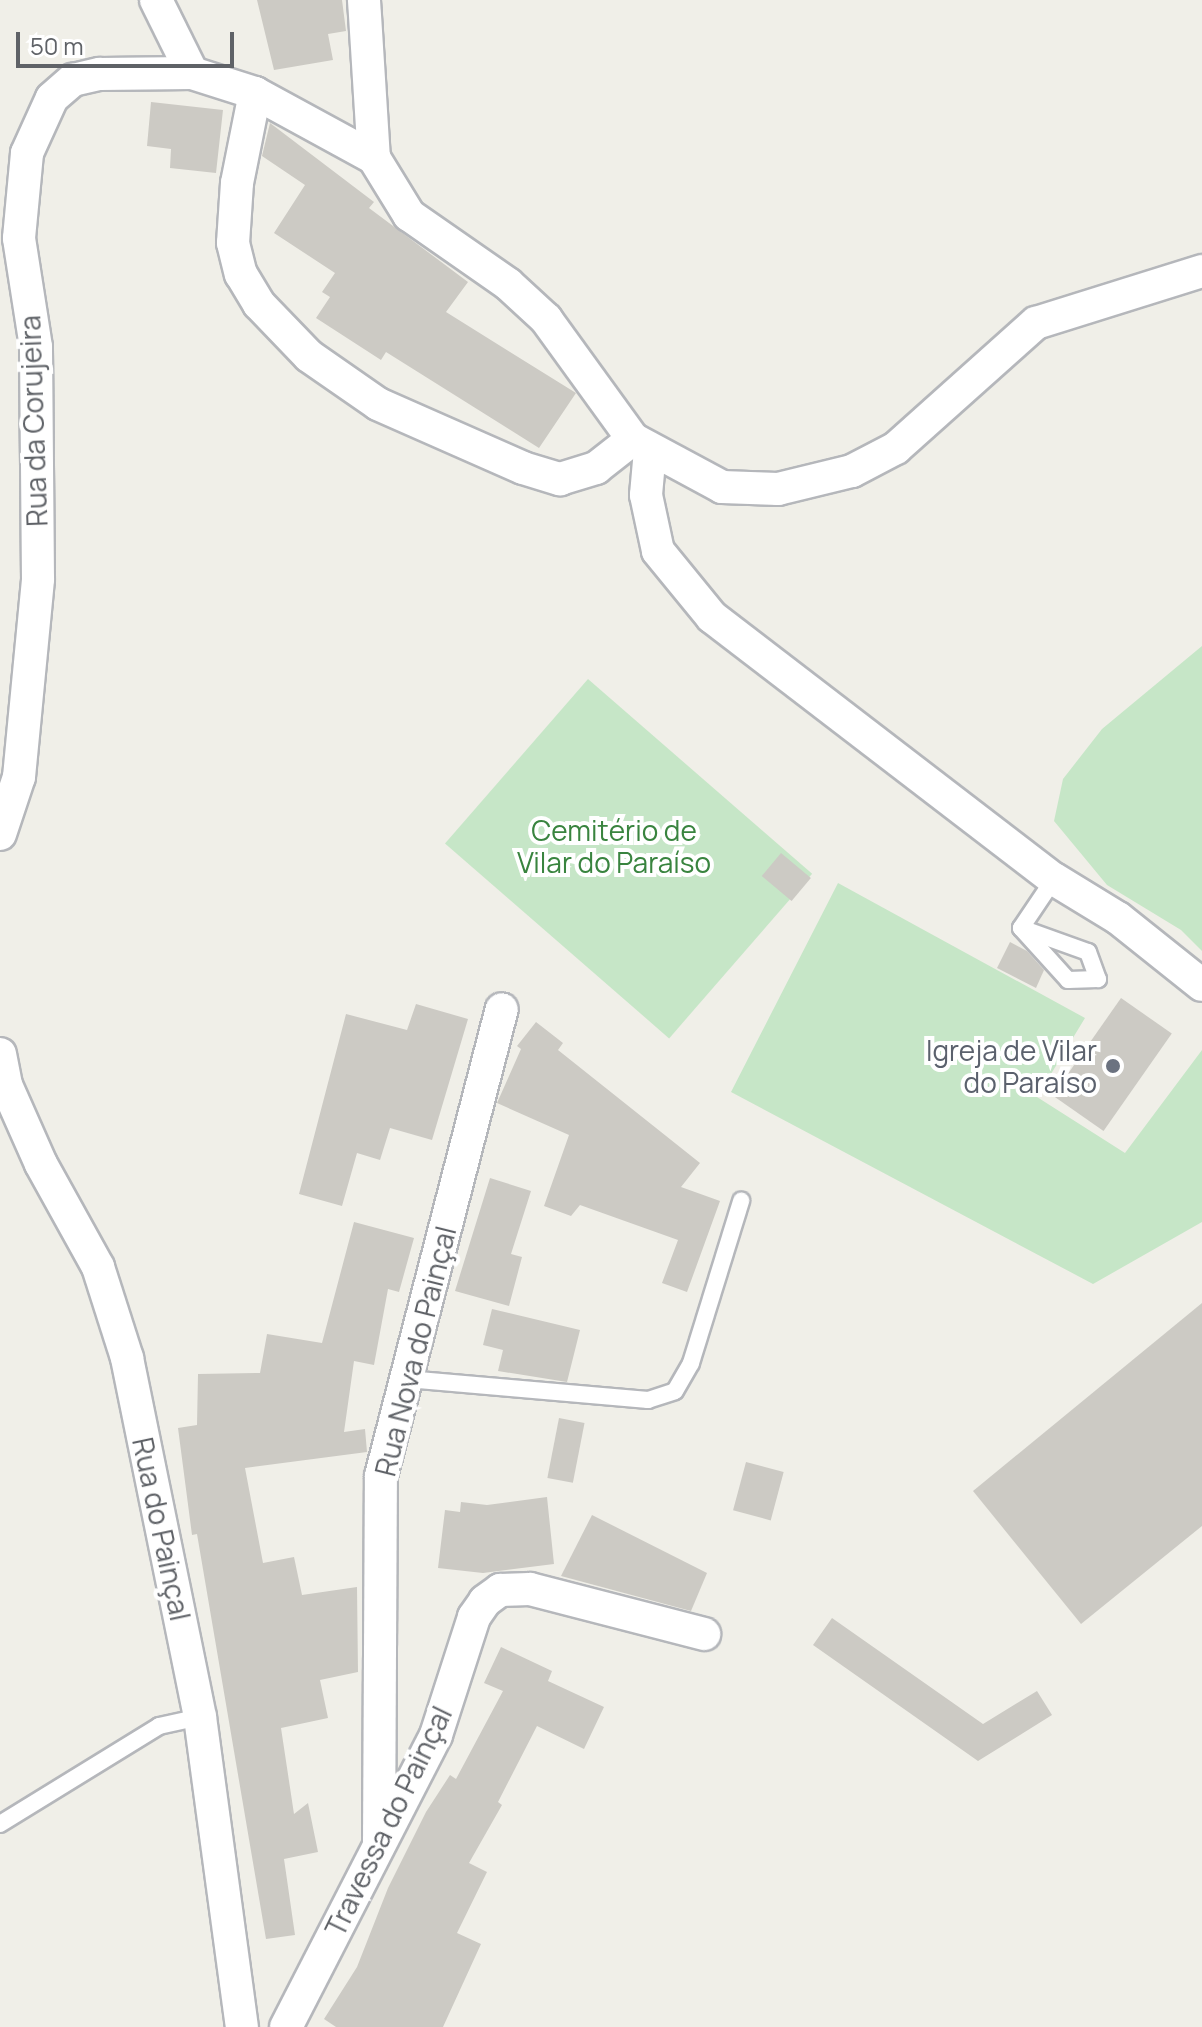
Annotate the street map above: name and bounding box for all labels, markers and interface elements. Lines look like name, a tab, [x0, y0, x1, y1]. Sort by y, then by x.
scale bar	[20, 16, 238, 66]
text: 50 m	[30, 29, 84, 62]
street label: Rua da Corujeira	[13, 315, 53, 527]
park label: Cemitério de Vilar do Paraíso	[517, 813, 711, 879]
place label: Igreja de Vilar do Paraíso	[926, 1033, 1097, 1099]
marker: Igreja de Vilar do Paraíso	[1104, 1057, 1122, 1075]
street label: Rua Nova do Painçal	[368, 1223, 462, 1479]
street label: Rua do Painçal	[126, 1434, 198, 1624]
street label: Travessa do Painçal	[318, 1701, 458, 1941]

